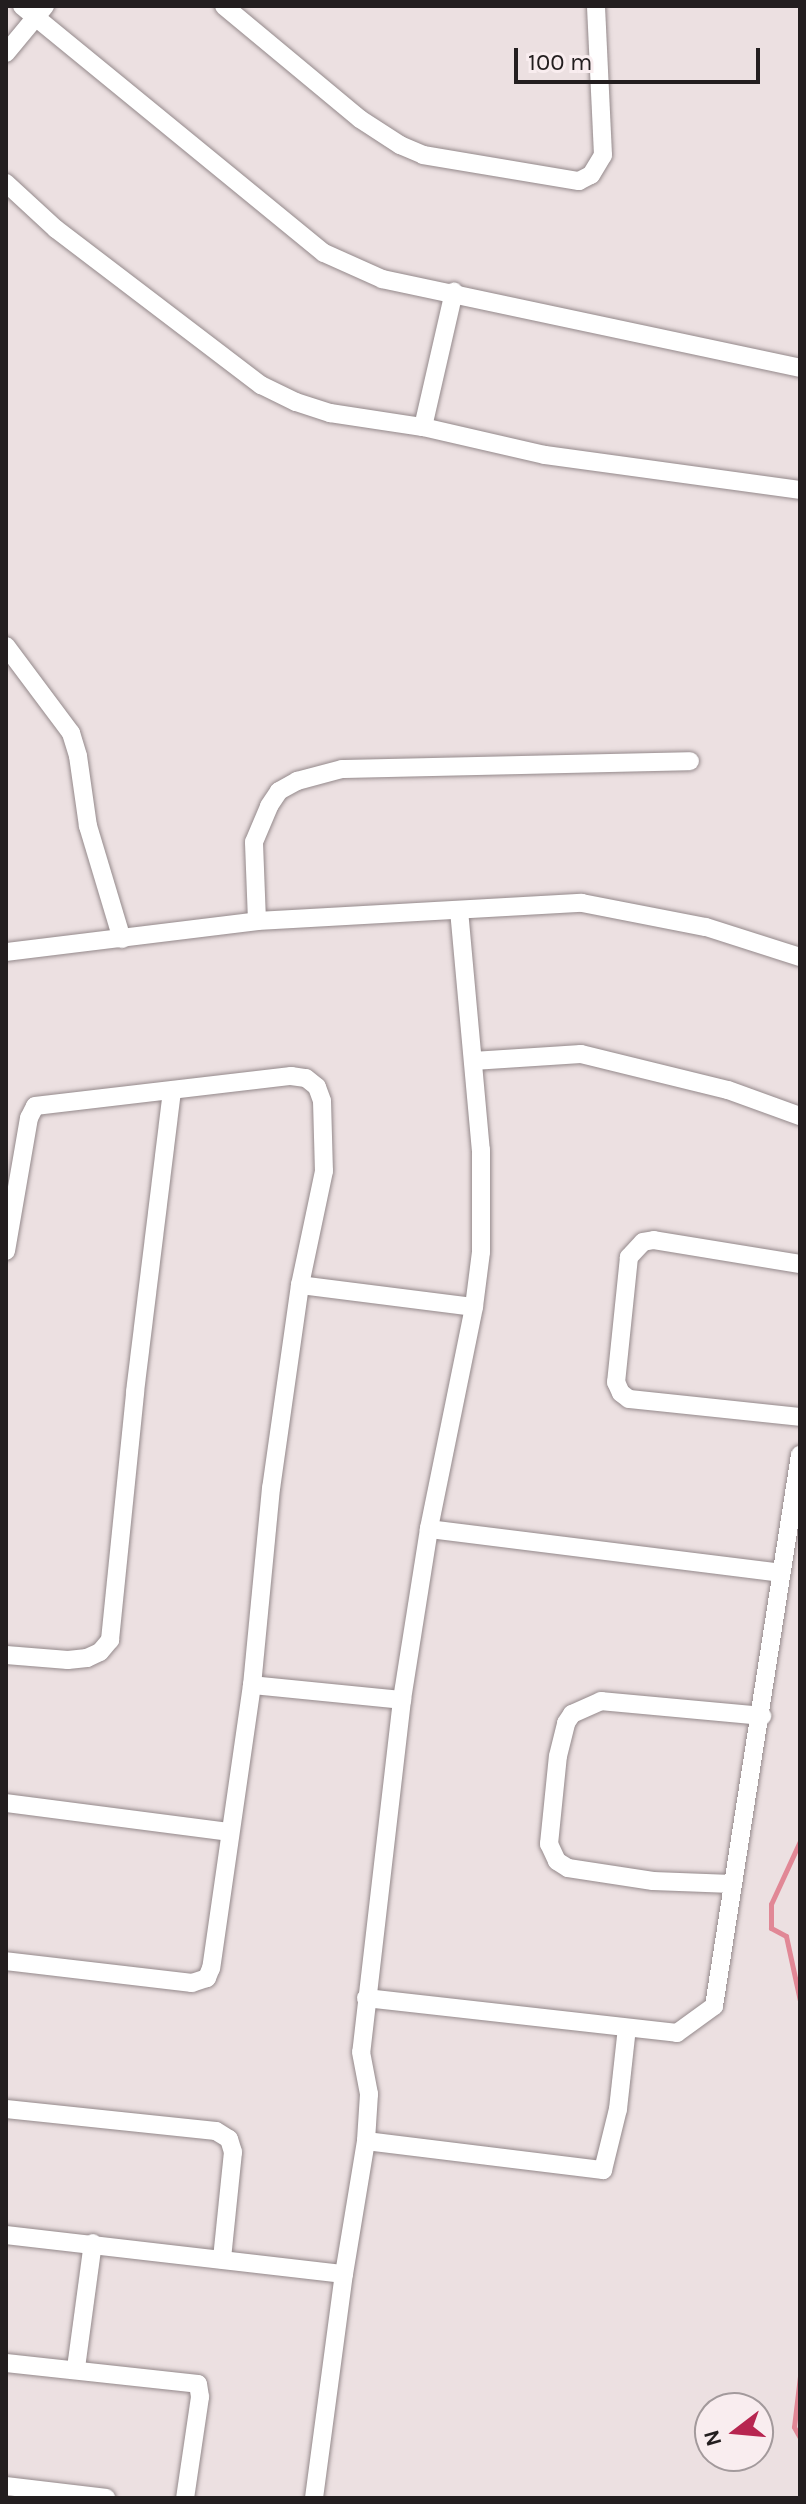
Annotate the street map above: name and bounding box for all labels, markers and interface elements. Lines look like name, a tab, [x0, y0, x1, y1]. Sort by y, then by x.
scale bar	[518, 32, 764, 82]
text: 100 m	[528, 48, 593, 76]
north arrow	[694, 2392, 774, 2472]
text: N	[698, 2427, 728, 2449]

